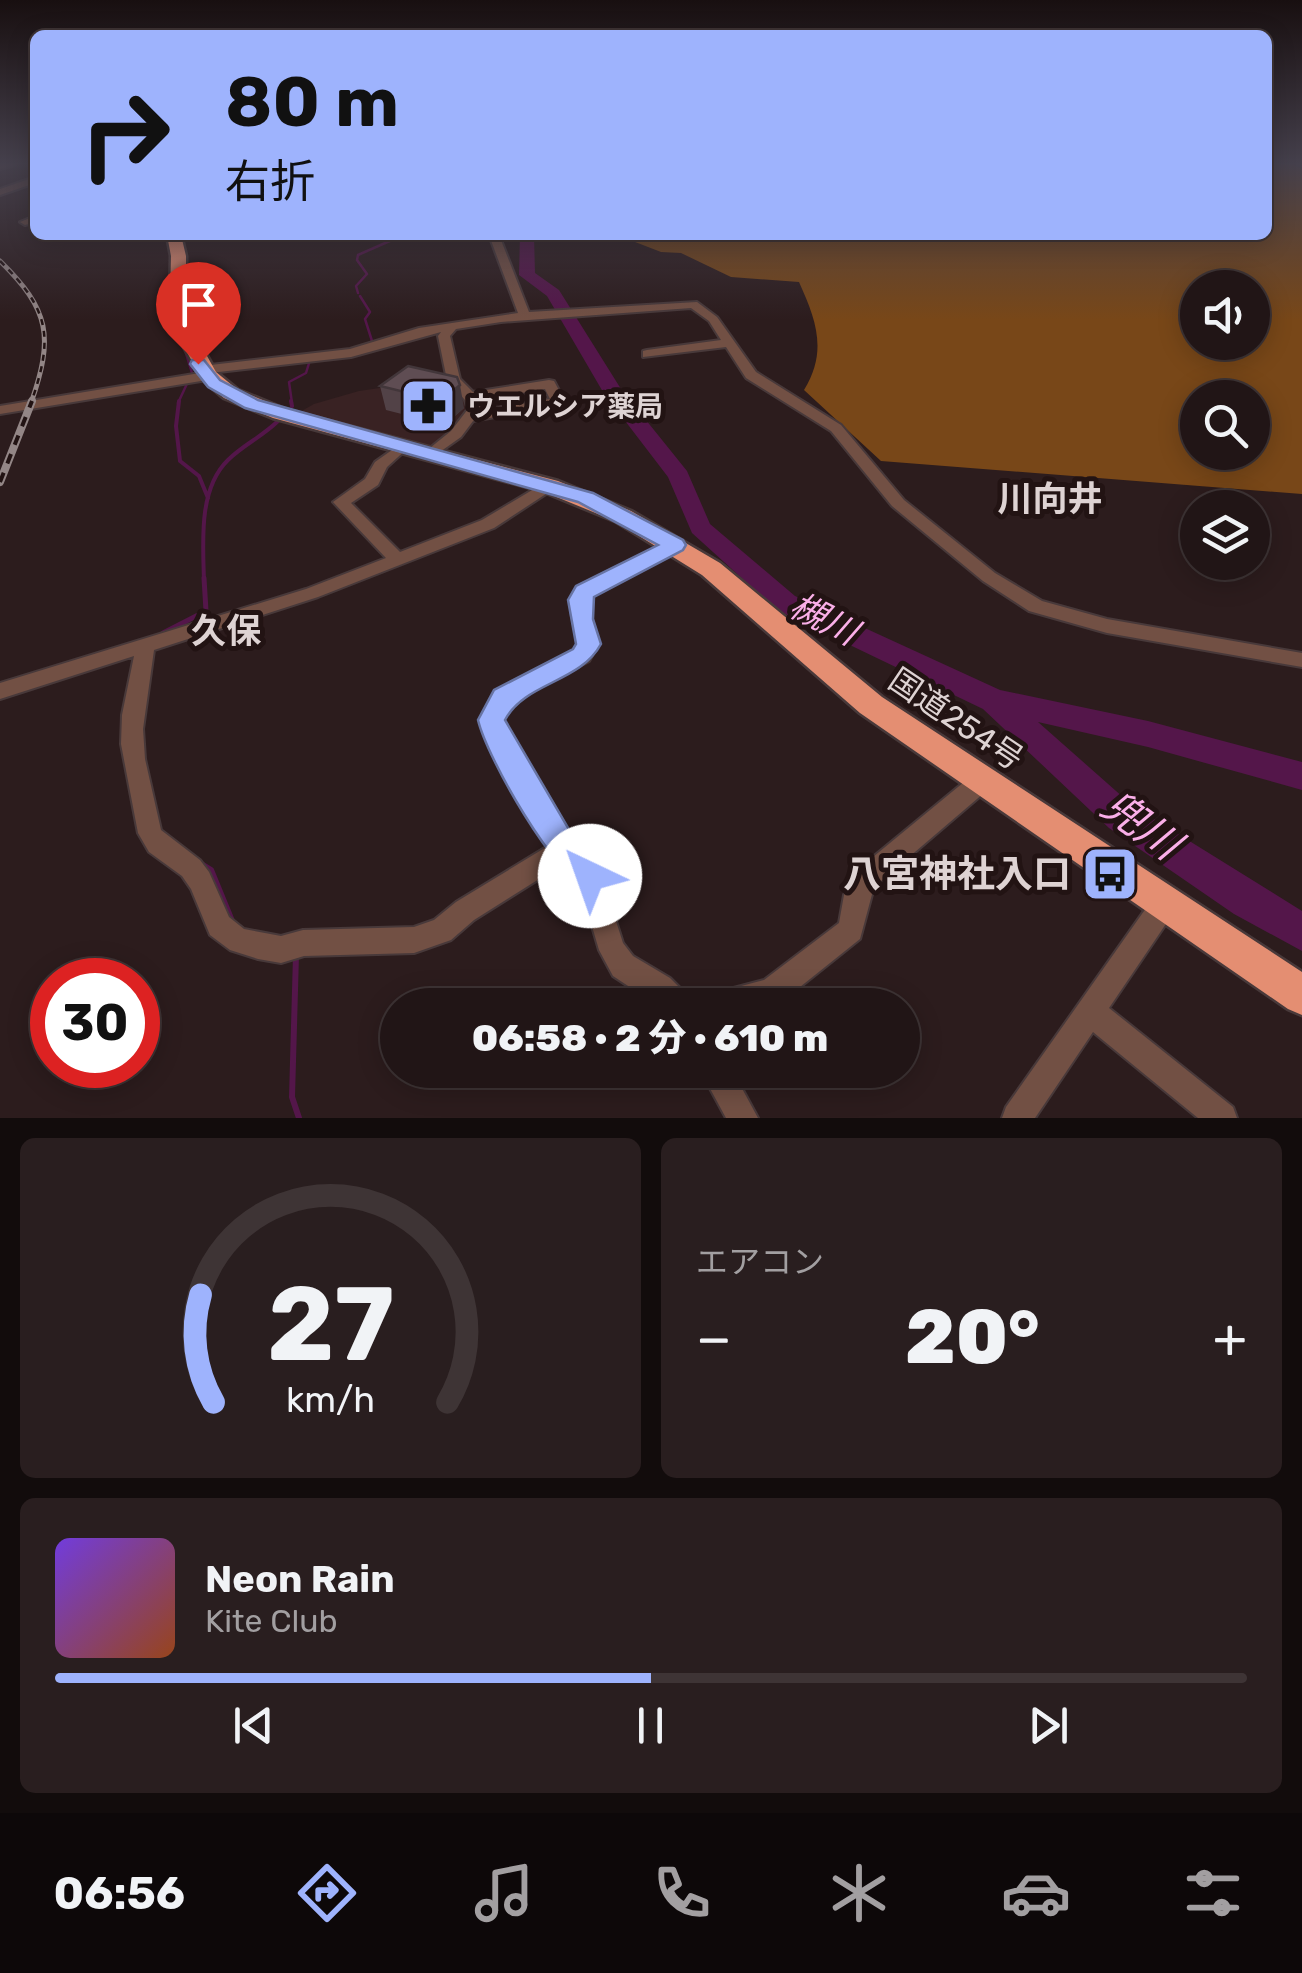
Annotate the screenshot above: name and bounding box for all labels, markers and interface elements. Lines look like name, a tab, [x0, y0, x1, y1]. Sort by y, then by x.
text: 80 m	[225, 61, 399, 144]
icon: right	[60, 70, 190, 200]
text: 右折	[225, 155, 315, 208]
pin	[156, 262, 241, 365]
map controls	[1180, 270, 1270, 580]
button: sound	[1180, 270, 1270, 360]
icon: arrive	[171, 277, 226, 332]
pharmacy icon: ウエルシア薬局	[398, 376, 458, 436]
button: search	[1180, 380, 1270, 470]
place label: ウエルシア薬局	[467, 390, 663, 423]
district label: 川向井	[997, 478, 1103, 520]
button: layers	[1180, 490, 1270, 580]
water label: 槻川	[783, 584, 868, 655]
district label: 久保	[191, 610, 262, 652]
street label: 国道254号	[882, 660, 1030, 778]
water label: 兜川	[1092, 780, 1193, 872]
position arrow	[538, 824, 642, 928]
bus stop icon: 八宮神社入口	[1080, 844, 1140, 904]
place label: 八宮神社入口	[843, 851, 1071, 897]
speed limit sign: 30	[30, 958, 160, 1088]
text: 06:58 · 2 分 · 610 m	[472, 1015, 828, 1061]
text: エアコン	[696, 1243, 824, 1281]
text: 27	[267, 1263, 394, 1386]
text: 20°	[905, 1293, 1040, 1382]
text: −	[696, 1306, 732, 1371]
text: +	[1213, 1306, 1247, 1371]
text: km/h	[286, 1379, 375, 1421]
text: Neon Rain	[205, 1556, 395, 1602]
text: Kite Club	[205, 1602, 338, 1640]
icon: previous	[226, 1698, 281, 1753]
icon: pause	[623, 1698, 678, 1753]
icon: next	[1021, 1698, 1076, 1753]
icon: directions	[292, 1858, 362, 1928]
icon: music	[469, 1858, 539, 1928]
icon: phone	[647, 1858, 717, 1928]
icon: climate	[824, 1858, 894, 1928]
icon: car	[1001, 1858, 1071, 1928]
icon: filters	[1178, 1858, 1248, 1928]
text: 06:56	[54, 1867, 185, 1920]

